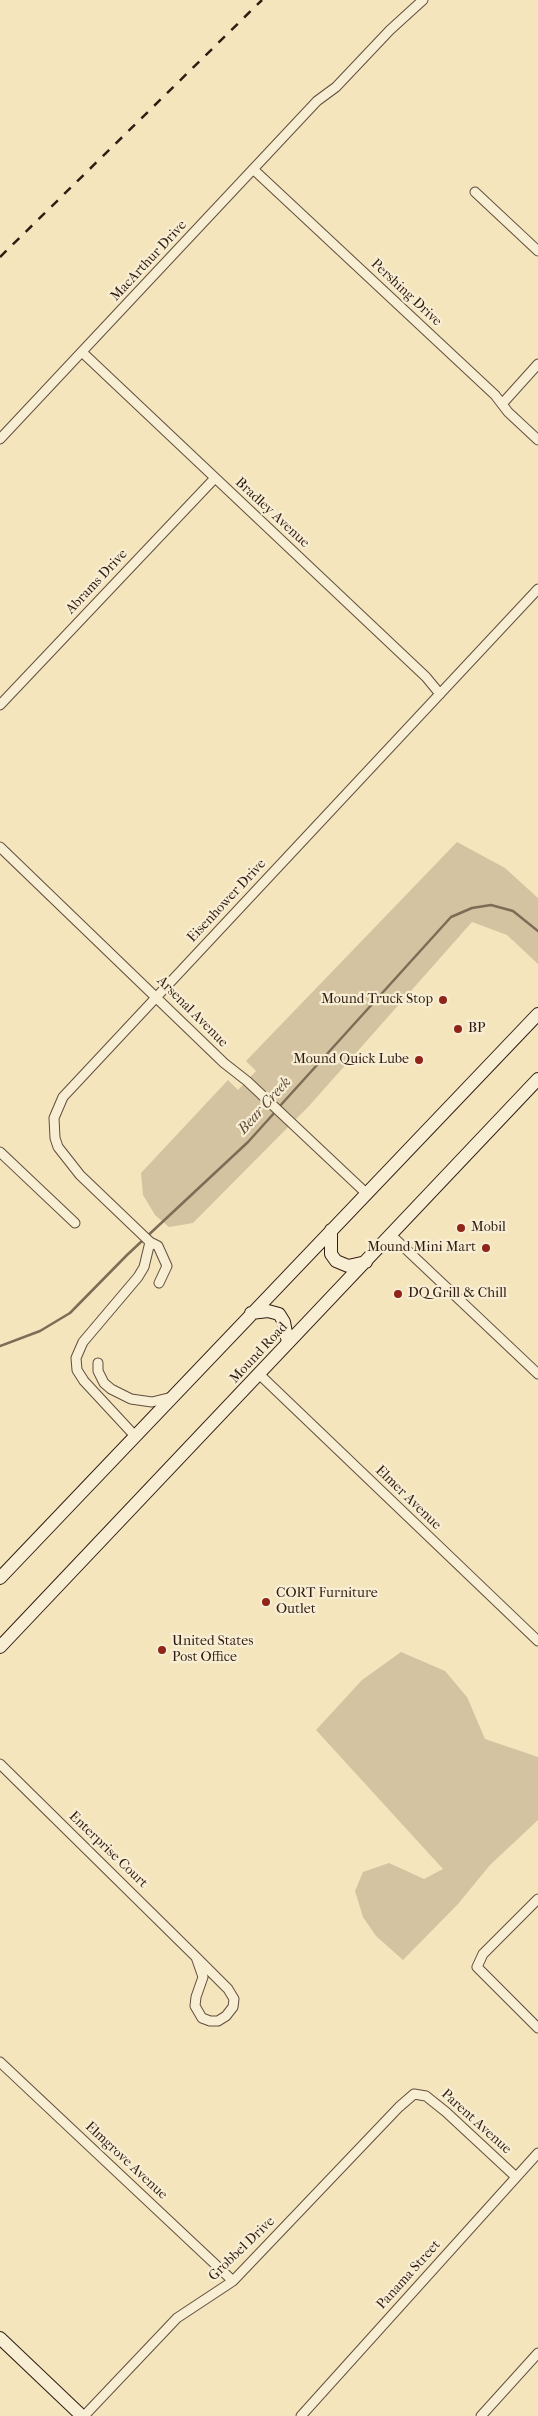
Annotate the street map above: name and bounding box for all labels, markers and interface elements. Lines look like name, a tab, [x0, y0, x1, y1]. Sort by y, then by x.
street label: MacArthur Drive	[107, 217, 191, 305]
street label: Pershing Drive	[367, 256, 445, 330]
street label: Bradley Avenue	[231, 474, 313, 552]
street label: Abrams Drive	[63, 546, 131, 618]
street label: Eisenhower Drive	[184, 856, 270, 946]
street label: Arsenal Avenue	[153, 973, 231, 1051]
place label: Mound Truck Stop	[321, 992, 433, 1008]
marker: Mound Truck Stop	[437, 994, 449, 1006]
place label: BP	[468, 1021, 485, 1037]
marker: BP	[452, 1023, 464, 1035]
place label: Mound Quick Lube	[293, 1052, 409, 1068]
marker: Mound Quick Lube	[413, 1054, 425, 1066]
water label: Bear Creek	[235, 1074, 295, 1138]
place label: Mobil	[471, 1220, 506, 1236]
marker: Mobil	[455, 1222, 467, 1234]
place label: Mound Mini Mart	[367, 1240, 476, 1256]
marker: Mound Mini Mart	[480, 1242, 492, 1254]
place label: DQ Grill & Chill	[408, 1286, 507, 1302]
marker: DQ Grill & Chill	[392, 1288, 404, 1300]
street label: Mound Road	[226, 1319, 292, 1387]
street label: Elmer Avenue	[372, 1462, 444, 1534]
place label: CORT Furniture Outlet	[276, 1586, 378, 1618]
marker: CORT Furniture Outlet	[260, 1596, 272, 1608]
place label: United States Post Office	[172, 1634, 253, 1666]
marker: United States Post Office	[156, 1644, 168, 1656]
street label: Enterprise Court	[65, 1808, 151, 1892]
street label: Parent Avenue	[437, 2086, 515, 2158]
street label: Elmgrove Avenue	[81, 2119, 171, 2203]
street label: Grobbel Drive	[205, 2213, 279, 2285]
street label: Panama Street	[373, 2237, 445, 2313]

